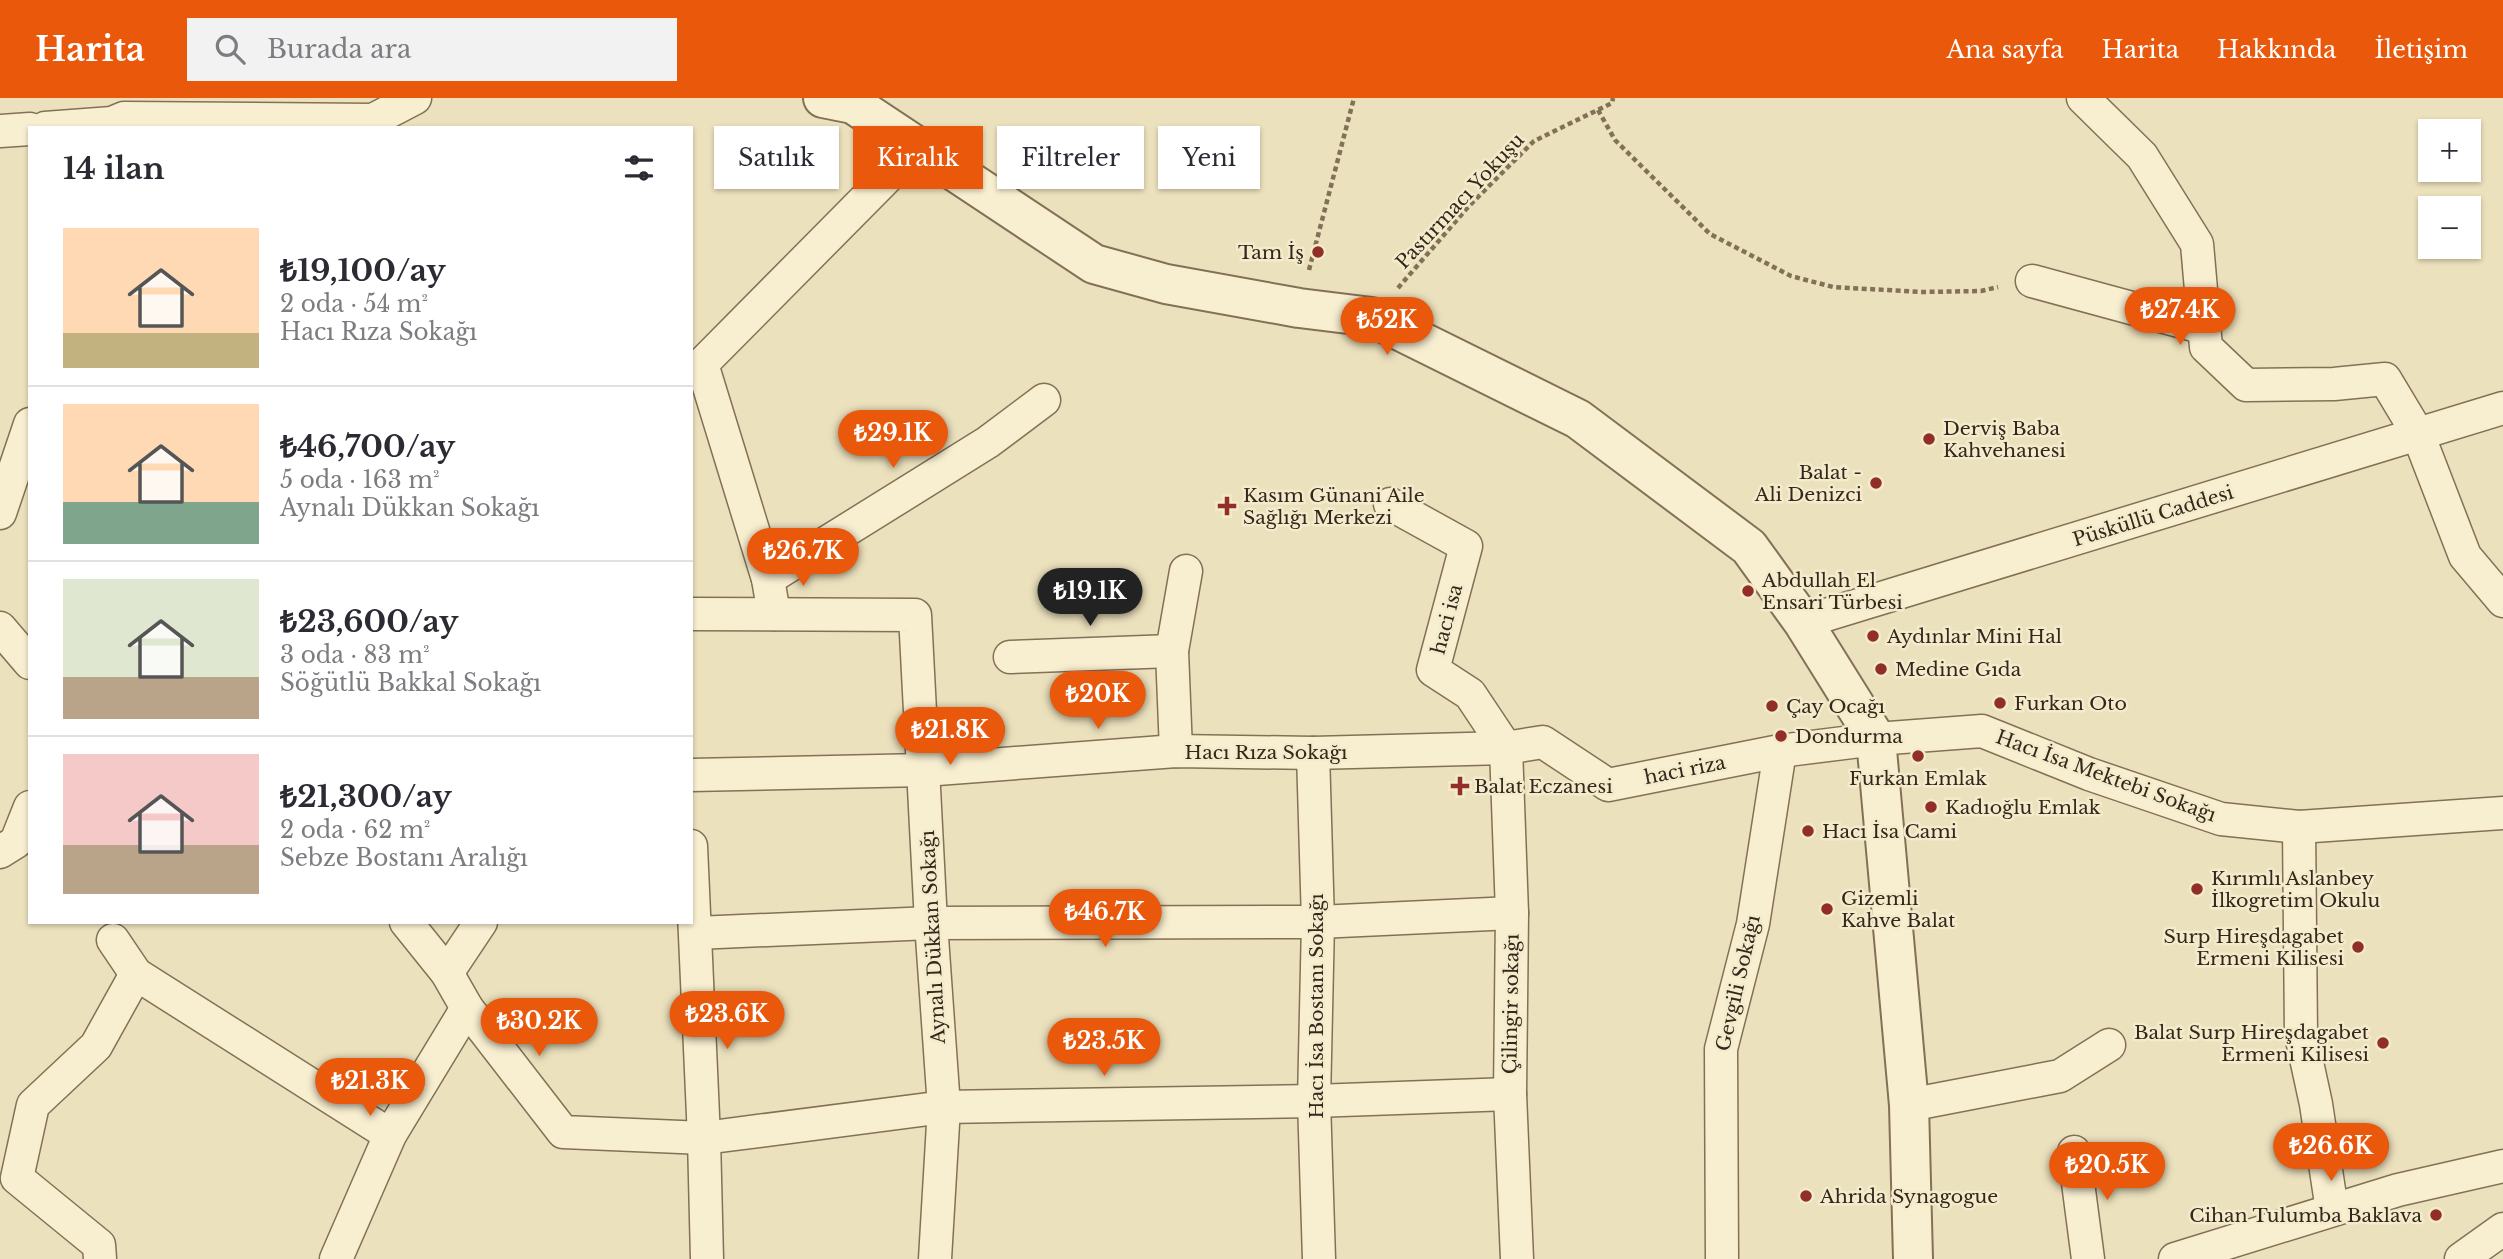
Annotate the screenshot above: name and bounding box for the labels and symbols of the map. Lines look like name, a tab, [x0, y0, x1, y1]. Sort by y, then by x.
street label: Pastırmacı Yokuşu	[1391, 128, 1529, 274]
place label: Tam İş	[1238, 241, 1304, 264]
marker: Tam İş	[1310, 244, 1326, 260]
pin: ₺27.4K	[2123, 288, 2237, 347]
pin: ₺52K	[1346, 298, 1428, 357]
pin: ₺29.1K	[836, 410, 950, 470]
place label: Derviş Baba Kahvehanesi	[1943, 417, 2066, 462]
marker: Derviş Baba Kahvehanesi	[1921, 431, 1937, 447]
place label: Balat - Ali Denizci	[1754, 461, 1863, 506]
marker: Balat - Ali Denizci	[1868, 475, 1884, 491]
street label: Püsküllü Caddesi	[2070, 480, 2237, 551]
place label: Kasım Günani Aile Sağlığı Merkezi	[1243, 484, 1425, 529]
marker: Kasım Günani Aile Sağlığı Merkezi	[1217, 496, 1237, 516]
pin: ₺26.7K	[746, 528, 860, 588]
pin: ₺19.1K	[1033, 568, 1147, 628]
place label: Abdullah El Ensari Türbesi	[1761, 569, 1903, 614]
street label: haci isa	[1427, 581, 1467, 656]
marker: Abdullah El Ensari Türbesi	[1740, 583, 1756, 599]
place label: Aydınlar Mini Hal	[1886, 625, 2062, 648]
marker: Aydınlar Mini Hal	[1865, 628, 1881, 644]
place label: Medine Gıda	[1895, 658, 2022, 681]
marker: Medine Gıda	[1873, 661, 1889, 677]
pin: ₺20K	[1057, 672, 1139, 731]
place label: Furkan Oto	[2014, 692, 2127, 715]
place label: Çay Ocağı	[1786, 695, 1885, 718]
marker: Furkan Oto	[1992, 695, 2008, 711]
marker: Çay Ocağı	[1764, 698, 1780, 714]
pin: ₺21.8K	[893, 708, 1007, 767]
place label: Dondurma	[1795, 725, 1903, 748]
street label: Hacı İsa Mektebi Sokağı	[1993, 725, 2220, 827]
marker: Dondurma	[1773, 728, 1789, 744]
street label: Hacı Rıza Sokağı	[1185, 741, 1348, 764]
marker: Furkan Emlak	[1910, 748, 1926, 764]
street label: haci riza	[1642, 751, 1728, 789]
place label: Furkan Emlak	[1849, 767, 1987, 790]
place label: Balat Eczanesi	[1474, 775, 1613, 798]
marker: Balat Eczanesi	[1452, 778, 1468, 794]
place label: Kadıoğlu Emlak	[1945, 796, 2101, 819]
marker: Kadıoğlu Emlak	[1923, 799, 1939, 815]
place label: Hacı İsa Cami	[1822, 820, 1958, 843]
marker: Hacı İsa Cami	[1800, 823, 1816, 839]
street label: Aynalı Dükkan Sokağı	[916, 829, 950, 1046]
place label: Kırımlı Aslanbey İlkogretim Okulu	[2211, 867, 2381, 912]
marker: Kırımlı Aslanbey İlkogretim Okulu	[2189, 881, 2205, 897]
place label: Gizemli Kahve Balat	[1841, 887, 1956, 932]
pin: ₺46.7K	[1048, 890, 1162, 949]
street label: Hacı İsa Bostanı Sokağı	[1305, 893, 1328, 1119]
marker: Gizemli Kahve Balat	[1819, 901, 1835, 917]
street label: Gevgili Sokağı	[1711, 912, 1765, 1053]
place label: Surp Hireşdagabet Ermeni Kilisesi	[2163, 925, 2345, 970]
street label: Çilingir sokağı	[1498, 933, 1524, 1074]
marker: Surp Hireşdagabet Ermeni Kilisesi	[2350, 939, 2366, 955]
pin: ₺23.6K	[670, 992, 784, 1051]
pin: ₺30.2K	[482, 998, 596, 1058]
pin: ₺23.5K	[1047, 1018, 1161, 1078]
place label: Balat Surp Hireşdagabet Ermeni Kilisesi	[2134, 1021, 2370, 1066]
marker: Balat Surp Hireşdagabet Ermeni Kilisesi	[2375, 1035, 2391, 1051]
pin: ₺21.3K	[313, 1058, 427, 1118]
pin: ₺26.6K	[2274, 1124, 2388, 1183]
pin: ₺20.5K	[2050, 1142, 2164, 1202]
place label: Ahrida Synagogue	[1819, 1185, 1998, 1208]
marker: Ahrida Synagogue	[1798, 1188, 1814, 1204]
place label: Cihan Tulumba Baklava	[2189, 1204, 2422, 1227]
marker: Cihan Tulumba Baklava	[2428, 1207, 2444, 1223]

